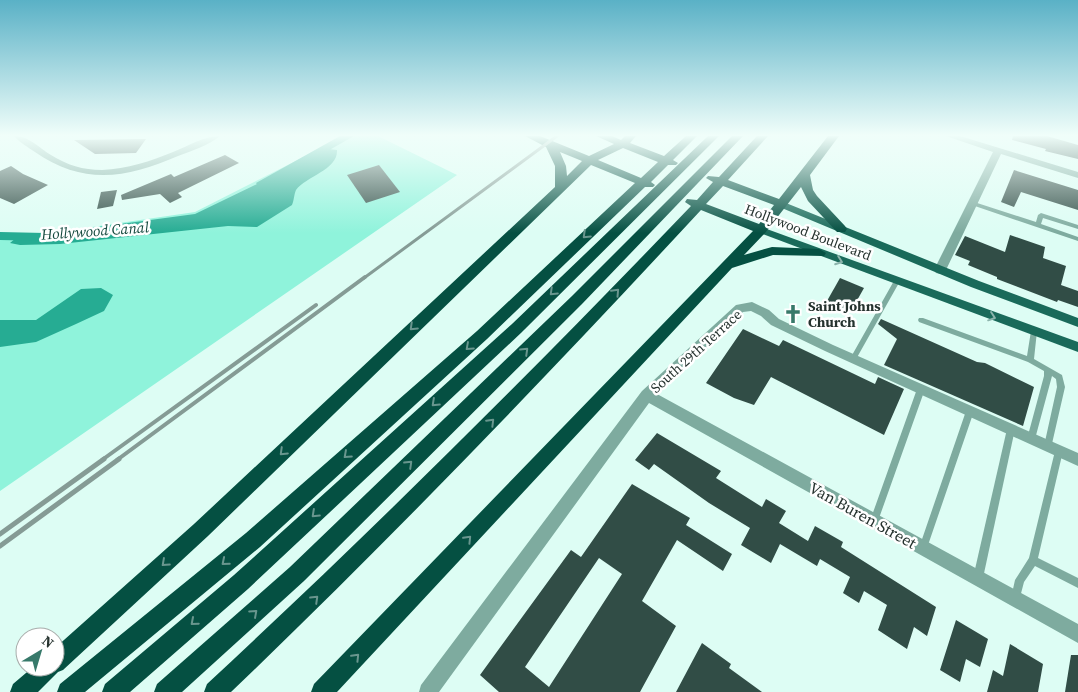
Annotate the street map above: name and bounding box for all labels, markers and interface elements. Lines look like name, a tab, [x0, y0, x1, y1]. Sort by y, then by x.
street label: Hollywood Boulevard	[742, 199, 874, 265]
water label: Hollywood Canal	[39, 216, 150, 245]
one-way arrow	[583, 229, 592, 238]
one-way arrow	[835, 255, 843, 265]
one-way arrow	[550, 286, 559, 295]
one-way arrow	[610, 289, 619, 298]
place label: Saint Johns Church	[808, 296, 881, 332]
church icon: Saint Johns Church	[782, 303, 804, 325]
street label: South 29th Terrace	[646, 305, 746, 397]
one-way arrow	[987, 311, 996, 321]
one-way arrow	[410, 321, 419, 330]
one-way arrow	[465, 342, 474, 351]
one-way arrow	[519, 348, 528, 357]
one-way arrow	[432, 398, 441, 407]
one-way arrow	[485, 419, 494, 428]
one-way arrow	[280, 446, 289, 455]
one-way arrow	[344, 450, 353, 459]
one-way arrow	[403, 461, 412, 470]
street label: Van Buren Street	[805, 476, 921, 554]
one-way arrow	[312, 508, 321, 517]
one-way arrow	[462, 536, 471, 545]
one-way arrow	[161, 557, 170, 566]
one-way arrow	[222, 557, 231, 565]
one-way arrow	[309, 596, 318, 605]
one-way arrow	[248, 610, 257, 619]
one-way arrow	[191, 616, 200, 625]
north arrow	[15, 627, 65, 677]
text: N	[38, 631, 58, 653]
one-way arrow	[350, 653, 359, 662]

